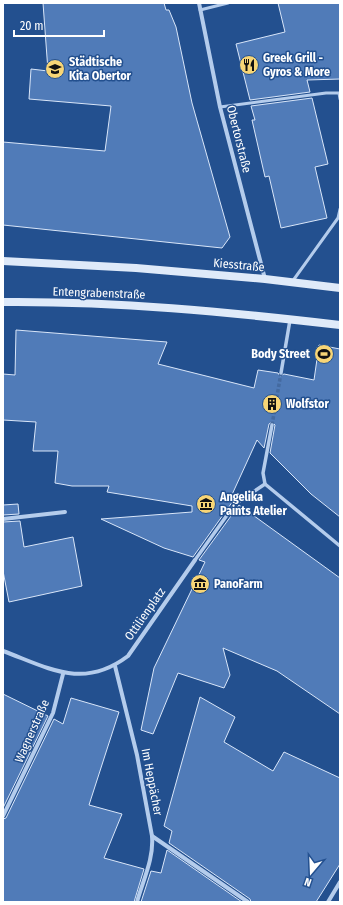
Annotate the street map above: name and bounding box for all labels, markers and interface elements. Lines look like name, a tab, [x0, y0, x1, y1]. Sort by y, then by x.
scale bar	[14, 12, 104, 38]
text: 20 m	[20, 19, 44, 33]
place label: Greek Grill - Gyros & More	[263, 51, 330, 79]
restaurant icon: Greek Grill - Gyros & More	[238, 54, 260, 76]
place label: Städtische Kita Obertor	[69, 55, 132, 83]
school or university icon: Städtische Kita Obertor	[44, 58, 66, 80]
street label: Obertorstraße	[224, 104, 254, 174]
street label: Kiesstraße	[213, 256, 265, 274]
street label: Entengrabenstraße	[52, 284, 146, 302]
sports icon: Body Street	[313, 343, 335, 365]
place label: Body Street	[251, 347, 311, 361]
building icon: Wolfstor	[261, 393, 283, 415]
place label: Wolfstor	[286, 397, 329, 411]
place label: Angelika Paints Atelier	[219, 490, 287, 518]
museum icon: Angelika Paints Atelier	[195, 493, 217, 515]
museum icon: PanoFarm	[189, 573, 211, 595]
place label: PanoFarm	[214, 577, 263, 591]
street label: Ottilienplatz	[122, 585, 168, 643]
street label: Wagnerstraße	[12, 697, 52, 765]
street label: Im Heppächer	[139, 747, 166, 818]
north arrow	[291, 853, 331, 893]
text: N	[303, 875, 313, 889]

